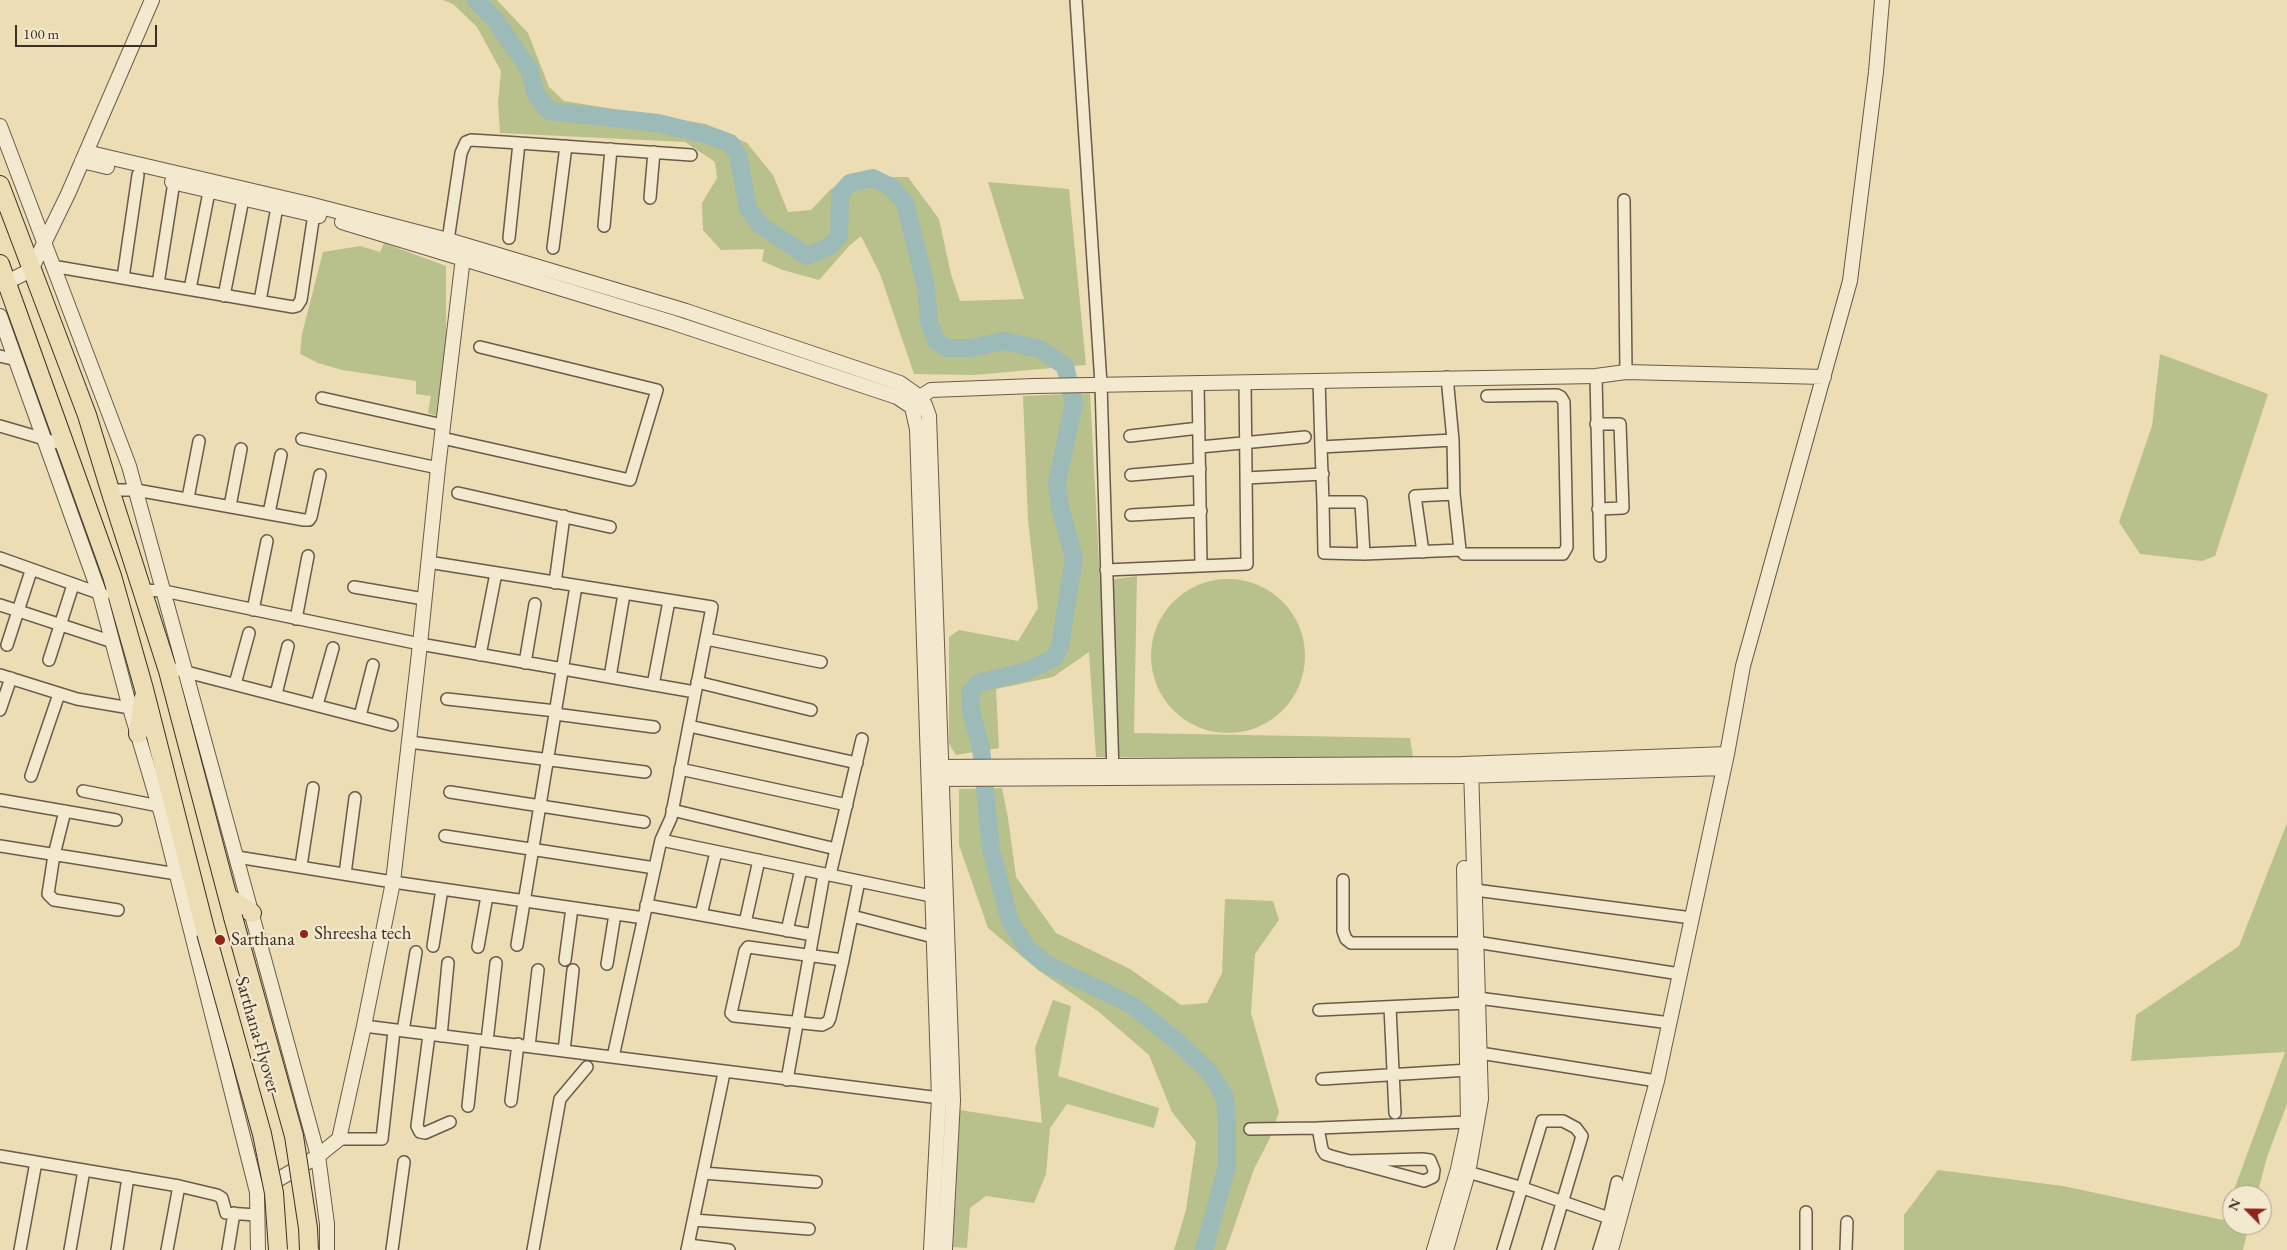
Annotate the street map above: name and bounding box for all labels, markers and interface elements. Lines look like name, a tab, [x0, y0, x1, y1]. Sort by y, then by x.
scale bar	[18, 15, 160, 47]
text: 100 m	[23, 24, 59, 43]
place label: Shreesha tech	[314, 923, 412, 945]
marker: Shreesha tech	[298, 928, 310, 940]
place label: Sarthana	[231, 929, 295, 951]
marker: Sarthana	[213, 933, 227, 947]
street label: Sarthana Flyover	[229, 974, 285, 1096]
north arrow	[2222, 1185, 2272, 1235]
text: N	[2224, 1196, 2245, 1213]

